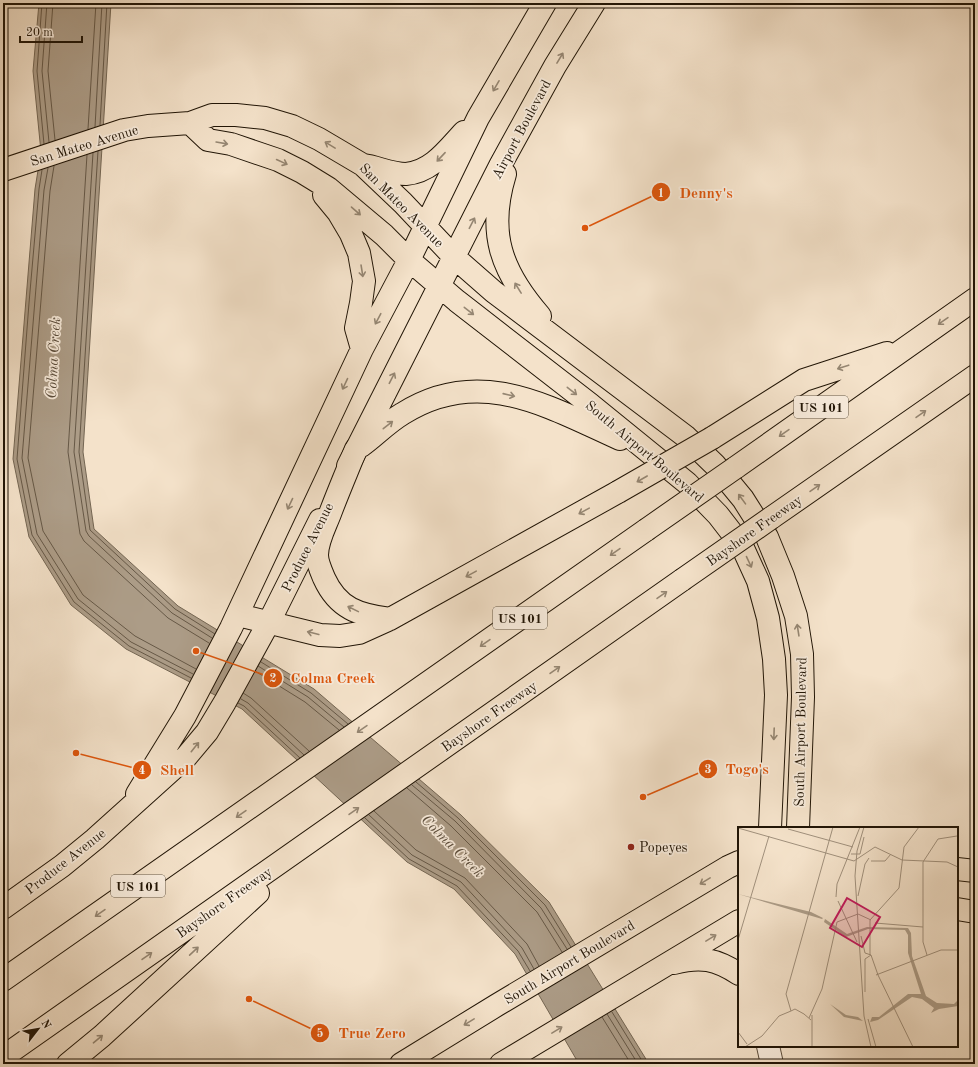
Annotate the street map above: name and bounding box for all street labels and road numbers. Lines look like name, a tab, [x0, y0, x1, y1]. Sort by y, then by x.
street label: Airport Boulevard	[490, 78, 554, 181]
street label: San Mateo Avenue	[28, 123, 140, 169]
street label: San Mateo Avenue	[357, 161, 446, 250]
road number: US 101	[794, 396, 848, 418]
street label: South Airport Boulevard	[583, 398, 706, 505]
street label: Bayshore Freeway	[704, 492, 805, 569]
street label: Produce Avenue	[279, 501, 336, 594]
road number: US 101	[493, 607, 547, 629]
street label: South Airport Boulevard	[793, 657, 809, 807]
street label: Bayshore Freeway	[439, 678, 540, 755]
street label: Produce Avenue	[23, 826, 109, 897]
street label: Bayshore Freeway	[174, 864, 275, 941]
road number: US 101	[111, 875, 165, 897]
street label: South Airport Boulevard	[502, 918, 637, 1007]

